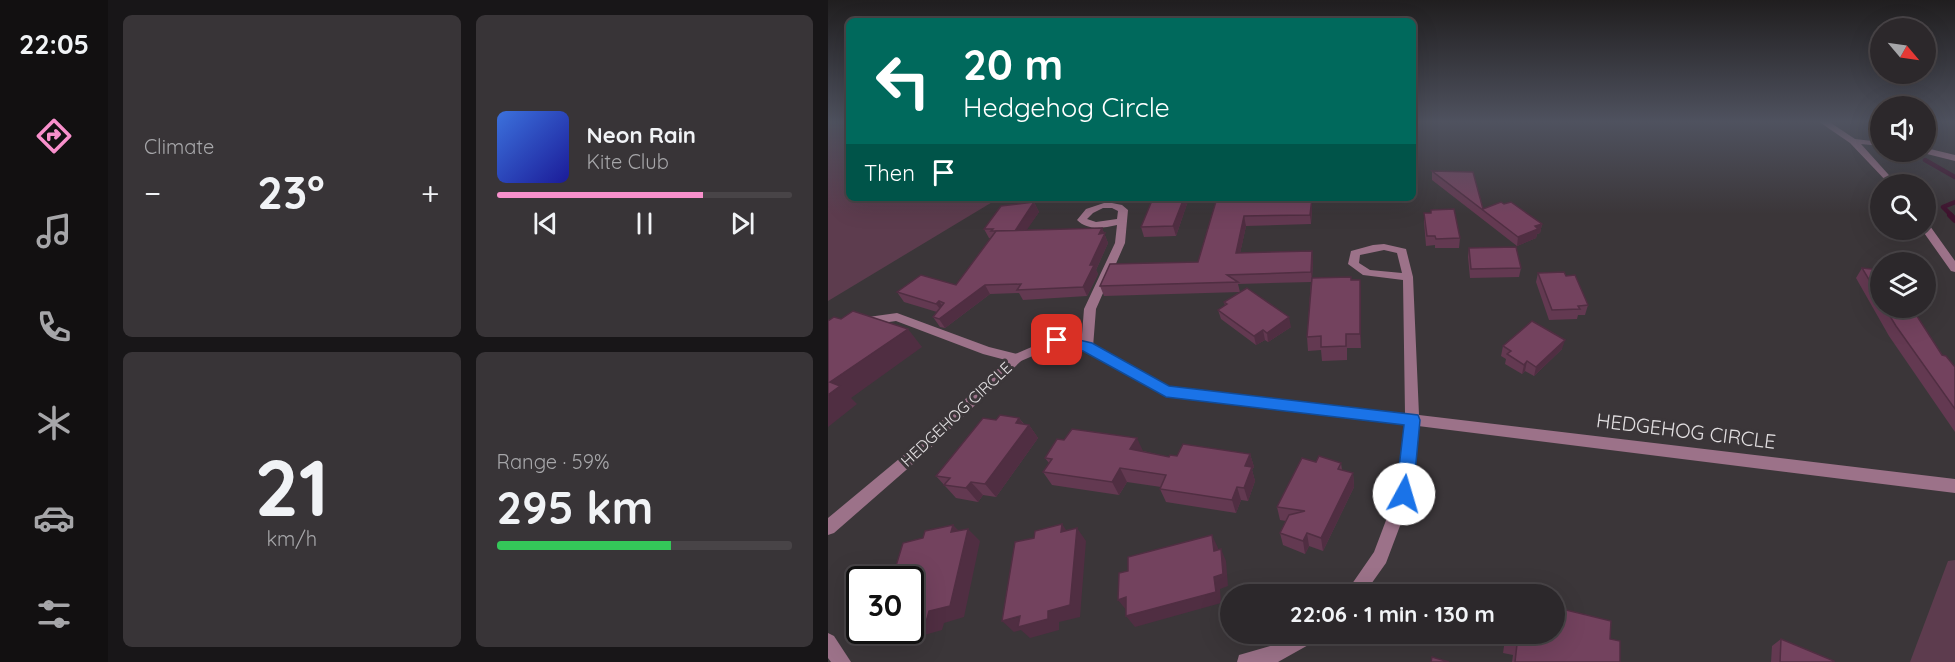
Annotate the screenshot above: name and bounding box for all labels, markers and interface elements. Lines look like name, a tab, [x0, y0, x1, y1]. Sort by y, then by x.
north arrow	[1870, 18, 1936, 84]
map controls	[1870, 18, 1936, 318]
text: 22:05	[19, 27, 89, 61]
text: 20 m	[963, 38, 1063, 91]
icon: left	[864, 42, 942, 120]
text: Hedgehog Circle	[963, 90, 1170, 124]
button: sound	[1870, 96, 1936, 162]
icon: directions	[33, 115, 75, 157]
text: Neon Rain	[587, 121, 696, 149]
text: Climate	[144, 134, 214, 159]
text: Kite Club	[587, 149, 669, 174]
icon: arrive	[927, 156, 960, 189]
text: Then	[864, 159, 915, 187]
text: 23°	[257, 164, 325, 220]
text: −	[144, 172, 161, 213]
text: +	[421, 172, 440, 213]
button: search	[1870, 174, 1936, 240]
icon: previous	[529, 207, 562, 240]
icon: pause	[628, 207, 661, 240]
icon: next	[726, 207, 759, 240]
icon: music	[33, 210, 75, 252]
button: layers	[1870, 252, 1936, 318]
icon: phone	[33, 306, 75, 348]
pin	[1031, 314, 1082, 365]
icon: arrive	[1040, 323, 1073, 356]
street label: HEDGEHOG CIRCLE	[896, 357, 1016, 471]
icon: climate	[33, 402, 75, 444]
street label: HEDGEHOG CIRCLE	[1595, 407, 1777, 454]
text: 21	[254, 438, 329, 536]
text: Range · 59%	[497, 449, 609, 474]
position arrow	[1372, 462, 1436, 526]
text: 295 km	[497, 479, 653, 535]
icon: car	[33, 497, 75, 539]
text: km/h	[266, 526, 317, 551]
speed limit sign: 30	[846, 566, 924, 644]
icon: filters	[33, 593, 75, 635]
text: 22:06 · 1 min · 130 m	[1290, 600, 1495, 628]

